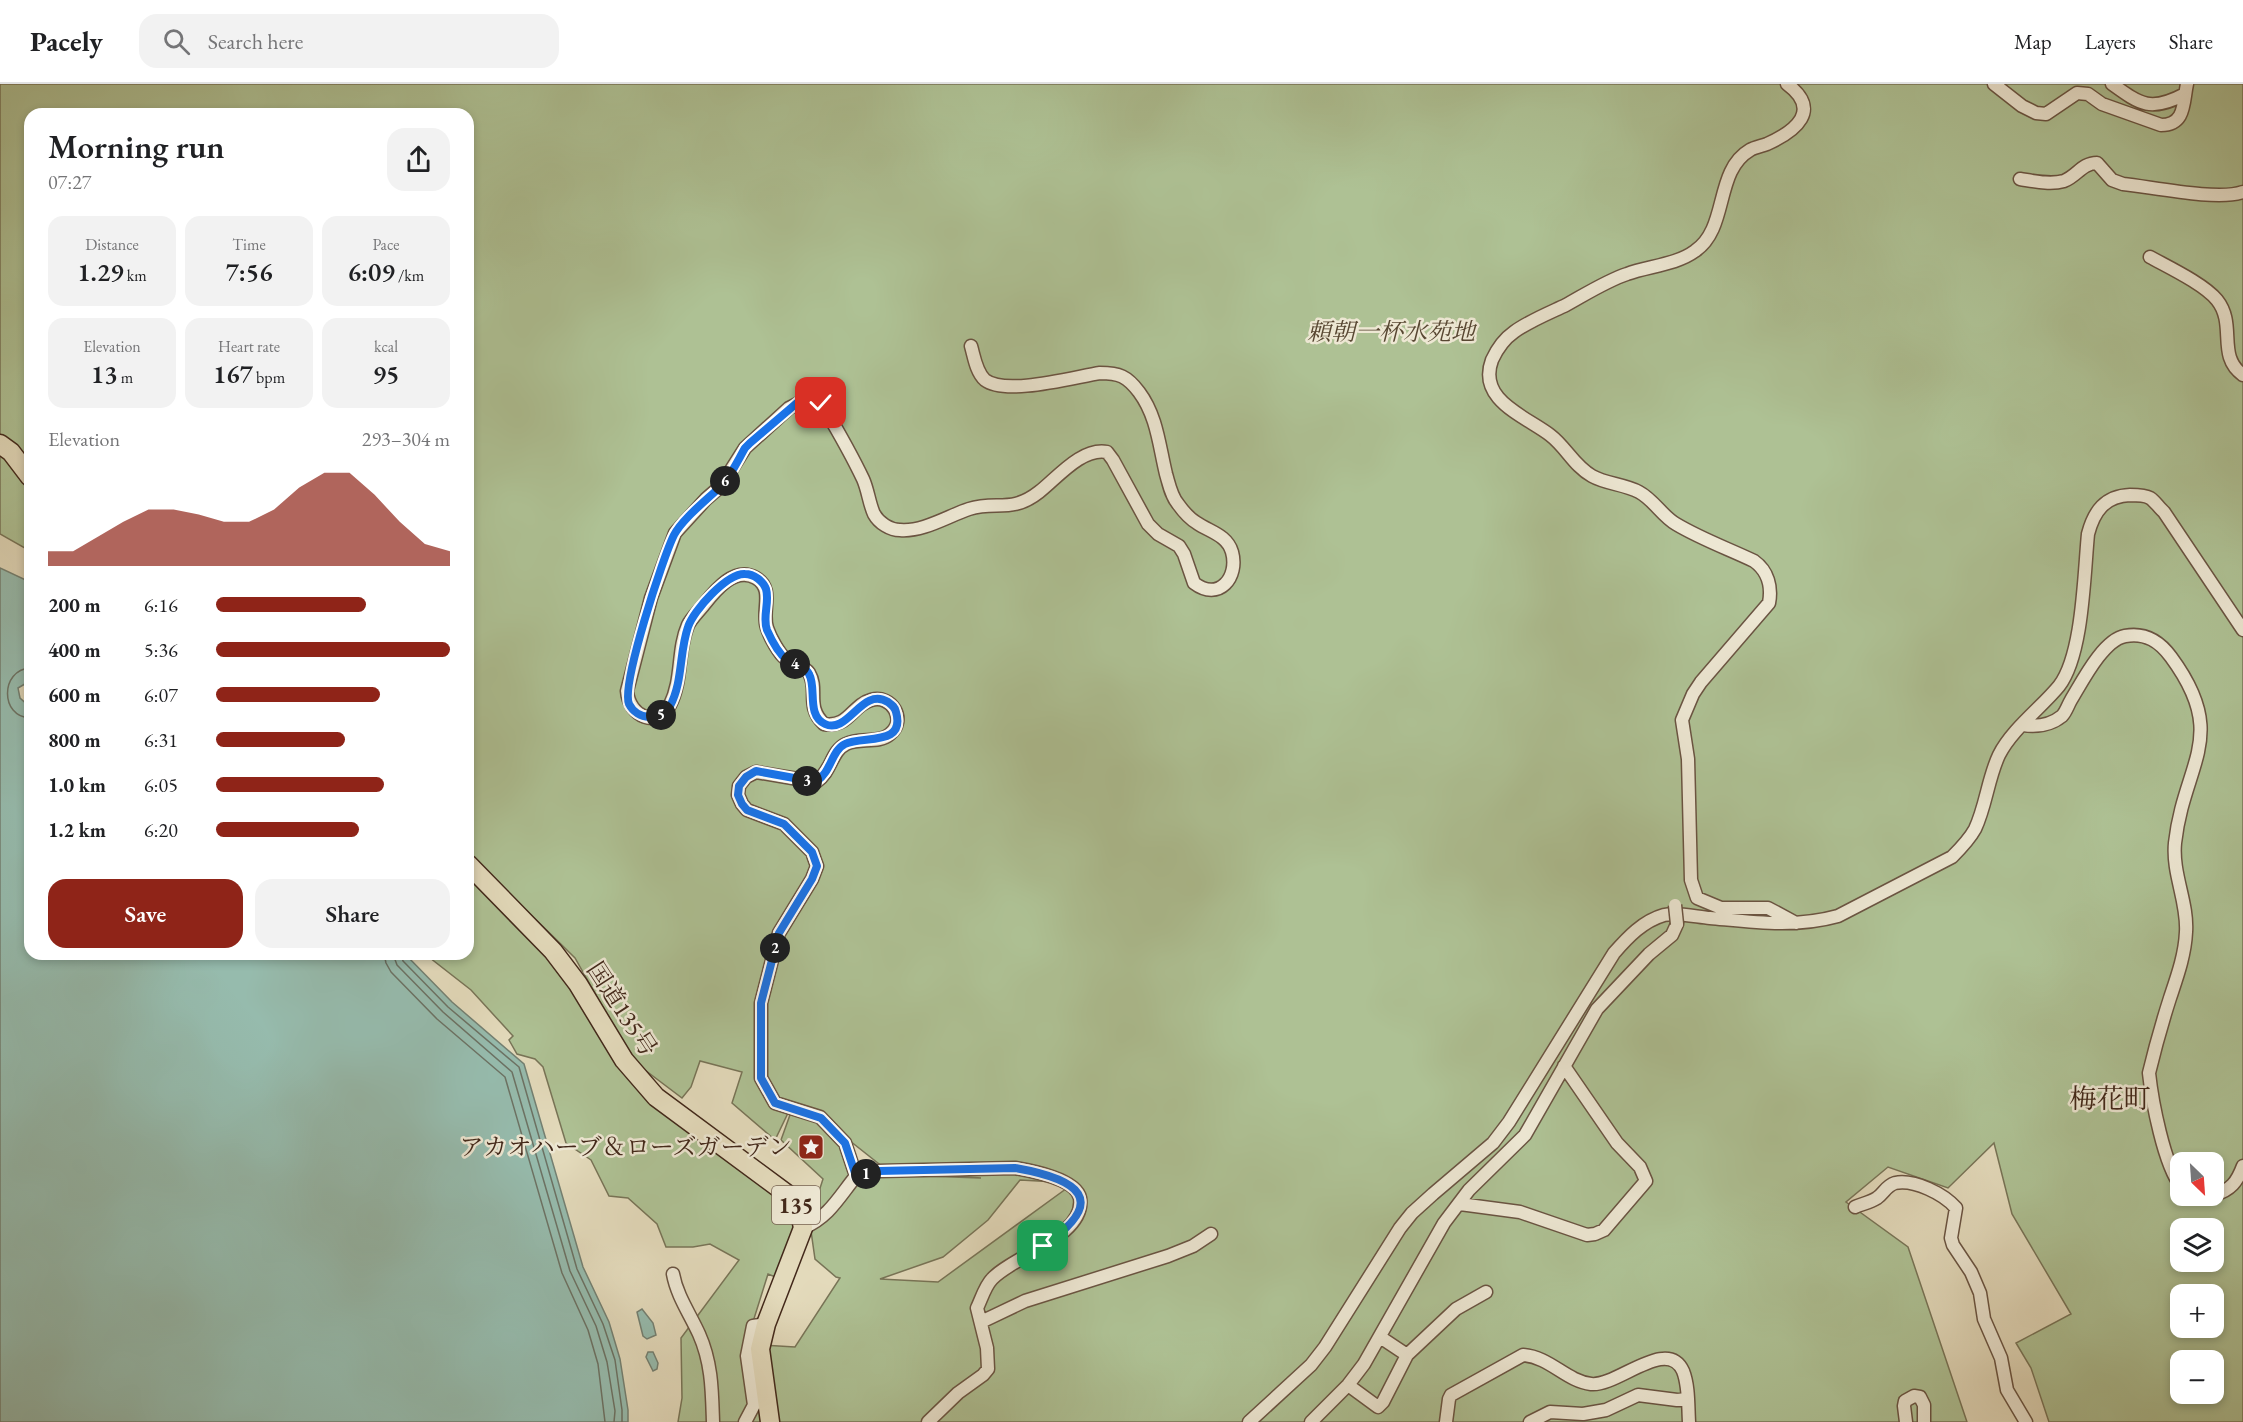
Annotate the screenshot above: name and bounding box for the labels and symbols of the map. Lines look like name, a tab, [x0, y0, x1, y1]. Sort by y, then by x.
park label: 頼朝一杯水苑地	[1307, 316, 1478, 347]
pin	[795, 377, 846, 428]
pin: 6	[710, 466, 740, 496]
pin: 4	[780, 649, 810, 679]
pin: 5	[646, 700, 676, 730]
pin: 3	[792, 766, 822, 796]
pin: 2	[760, 933, 790, 963]
street label: 国道135号	[580, 956, 664, 1062]
district label: 梅花町	[2070, 1081, 2151, 1116]
place label: アカオハーブ＆ローズガーデン	[460, 1131, 792, 1162]
place icon: アカオハーブ＆ローズガーデン	[796, 1132, 826, 1162]
north arrow	[2170, 1152, 2224, 1206]
pin: 1	[851, 1159, 881, 1189]
road number: 135	[772, 1186, 820, 1224]
pin	[1017, 1220, 1068, 1271]

